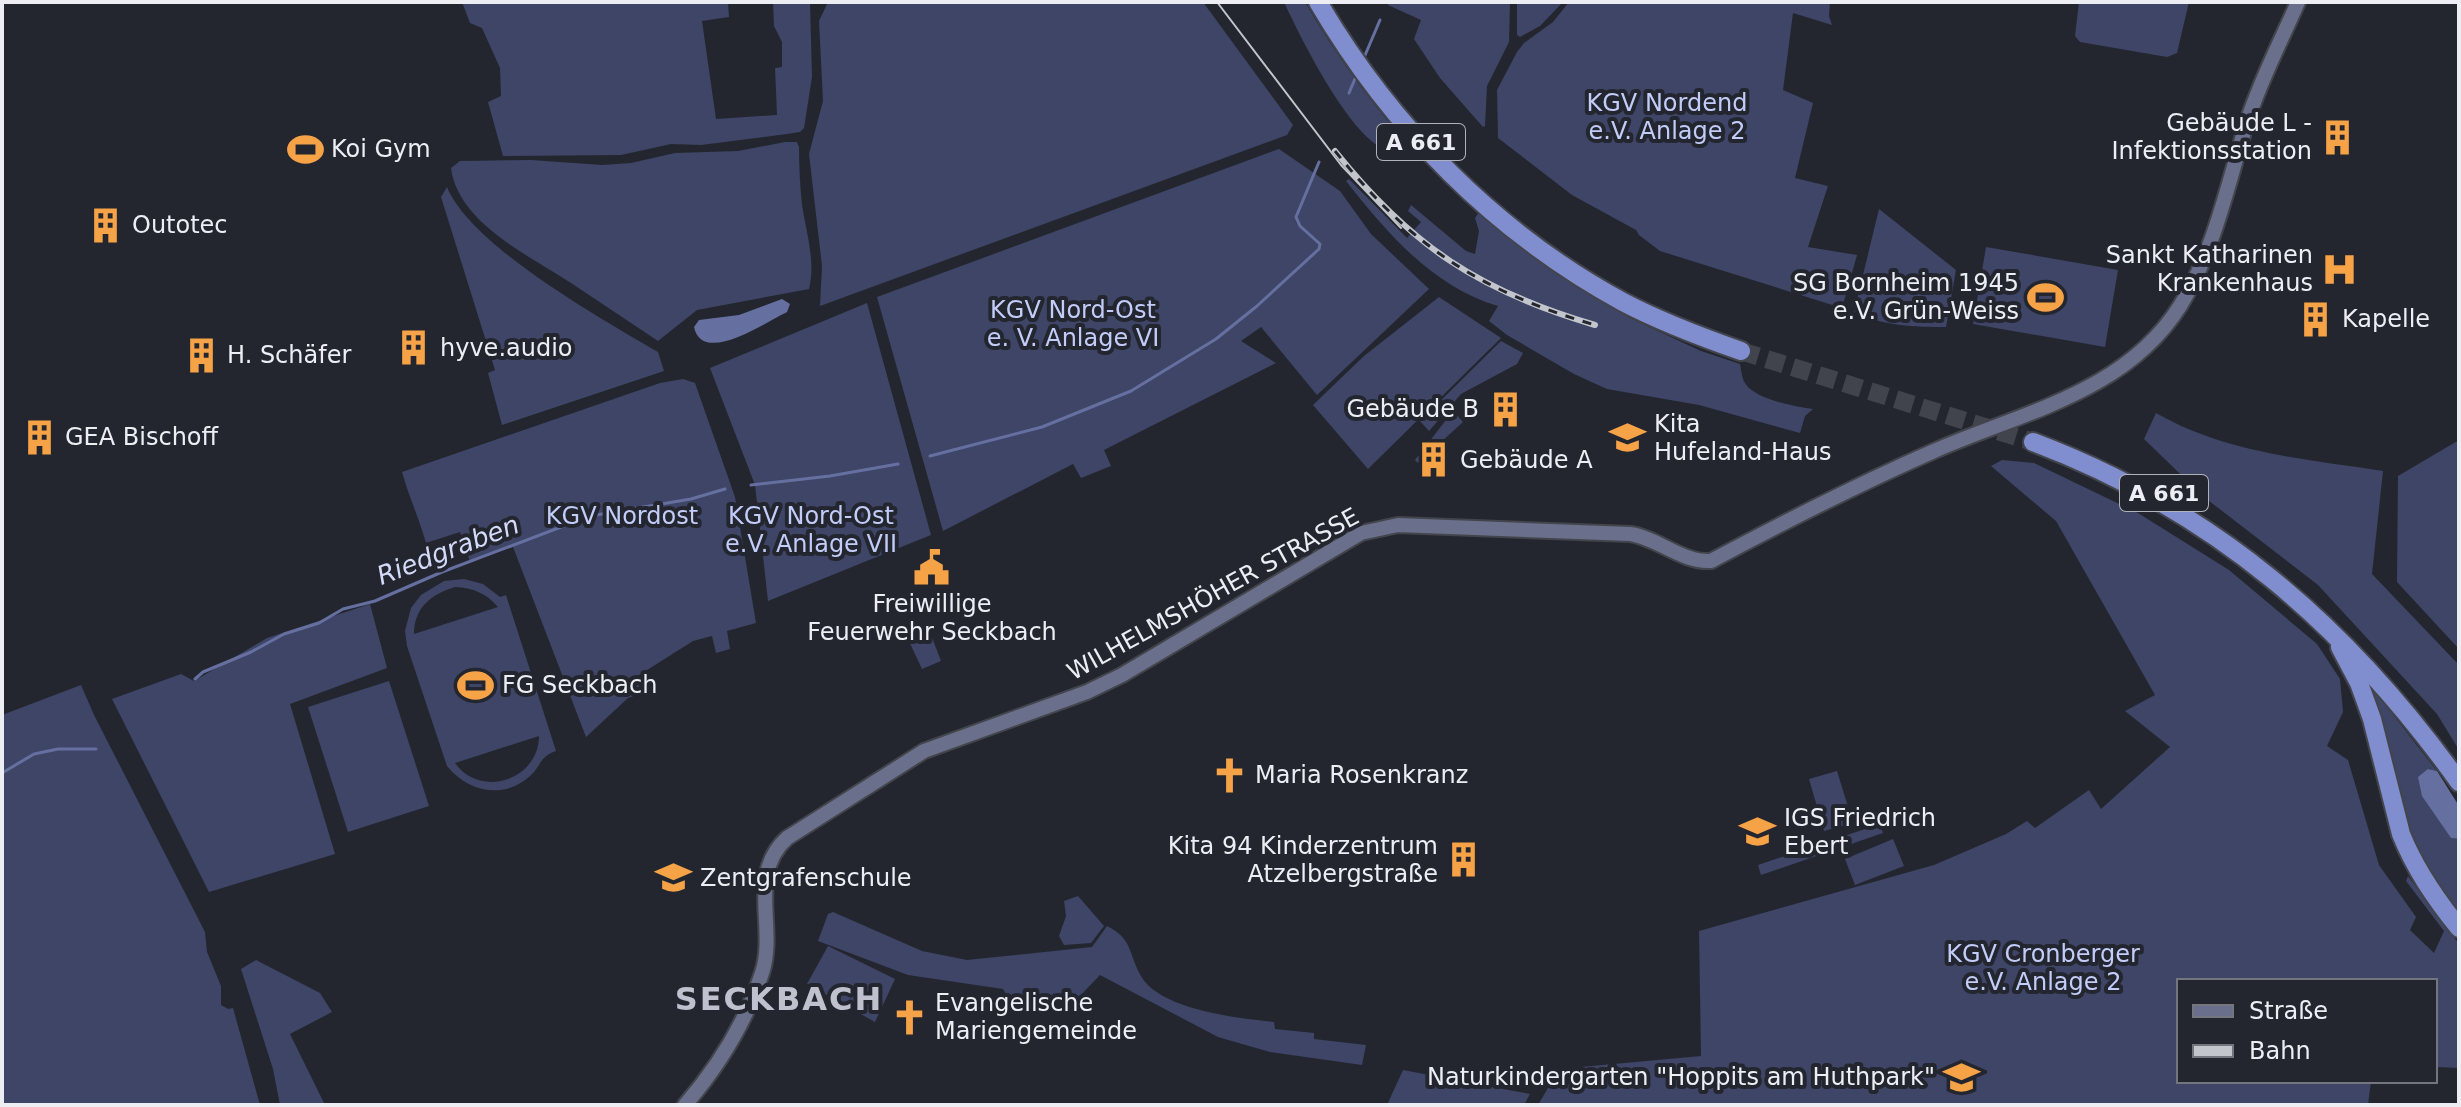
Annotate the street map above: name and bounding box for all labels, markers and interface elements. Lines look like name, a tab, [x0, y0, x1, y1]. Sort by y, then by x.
park label: KGV Nordend e.V. Anlage 2	[1587, 89, 1747, 145]
place label: Gebäude L - Infektionsstation	[2112, 109, 2312, 165]
building icon: Gebäude L - Infektionsstation	[2319, 118, 2357, 156]
road number: A 661	[1377, 124, 1465, 160]
sports icon: Koi Gym	[286, 130, 324, 168]
place label: Koi Gym	[331, 135, 431, 163]
building icon: Outotec	[87, 206, 125, 244]
place label: Outotec	[132, 211, 228, 239]
place label: Sankt Katharinen Krankenhaus	[2106, 241, 2313, 297]
hospital icon: Sankt Katharinen Krankenhaus	[2320, 250, 2358, 288]
place label: SG Bornheim 1945 e.V. Grün-Weiss	[1793, 269, 2019, 325]
sports icon: SG Bornheim 1945 e.V. Grün-Weiss	[2026, 278, 2064, 316]
park label: KGV Nord-Ost e. V. Anlage VI	[987, 296, 1159, 352]
building icon: Kapelle	[2297, 300, 2335, 338]
place label: Kapelle	[2342, 305, 2430, 333]
building icon: hyve.audio	[395, 329, 433, 367]
place label: hyve.audio	[440, 334, 573, 362]
building icon: H. Schäfer	[182, 336, 220, 374]
place label: H. Schäfer	[227, 341, 351, 369]
building icon: Gebäude B	[1486, 390, 1524, 428]
place label: Gebäude B	[1346, 395, 1479, 423]
place label: Kita Hufeland-Haus	[1654, 410, 1831, 466]
building icon: GEA Bischoff	[20, 418, 58, 456]
school or university icon: Kita Hufeland-Haus	[1609, 419, 1647, 457]
place label: GEA Bischoff	[65, 423, 219, 451]
building icon: Gebäude A	[1415, 441, 1453, 479]
place label: Gebäude A	[1460, 446, 1593, 474]
road number: A 661	[2120, 475, 2208, 511]
street label: WILHELMSHÖHER STRASSE	[1062, 501, 1364, 686]
park label: KGV Nordost	[546, 502, 698, 530]
park label: KGV Nord-Ost e.V. Anlage VII	[725, 502, 897, 558]
water label: Riedgraben	[373, 509, 523, 591]
public building icon: Freiwillige Feuerwehr Seckbach	[913, 548, 951, 586]
place label: Freiwillige Feuerwehr Seckbach	[807, 590, 1057, 646]
sports icon: FG Seckbach	[457, 666, 495, 704]
place label: FG Seckbach	[502, 671, 657, 699]
church icon: Maria Rosenkranz	[1210, 756, 1248, 794]
place label: Maria Rosenkranz	[1255, 761, 1468, 789]
place label: IGS Friedrich Ebert	[1784, 804, 1936, 860]
school or university icon: IGS Friedrich Ebert	[1739, 813, 1777, 851]
place label: Kita 94 Kinderzentrum Atzelbergstraße	[1168, 832, 1438, 888]
building icon: Kita 94 Kinderzentrum Atzelbergstraße	[1445, 841, 1483, 879]
school or university icon: Zentgrafenschule	[655, 859, 693, 897]
place label: Zentgrafenschule	[700, 864, 912, 892]
park label: KGV Cronberger e.V. Anlage 2	[1946, 940, 2140, 996]
legend	[2177, 979, 2437, 1083]
district label: SECKBACH	[675, 980, 883, 1018]
place label: Evangelische Mariengemeinde	[935, 989, 1137, 1045]
text: Straße	[2249, 997, 2328, 1025]
church icon: Evangelische Mariengemeinde	[890, 998, 928, 1036]
text: Bahn	[2249, 1037, 2311, 1065]
school or university icon: Naturkindergarten "Hoppits am Huthpark"	[1942, 1058, 1980, 1096]
place label: Naturkindergarten "Hoppits am Huthpark"	[1427, 1063, 1935, 1091]

